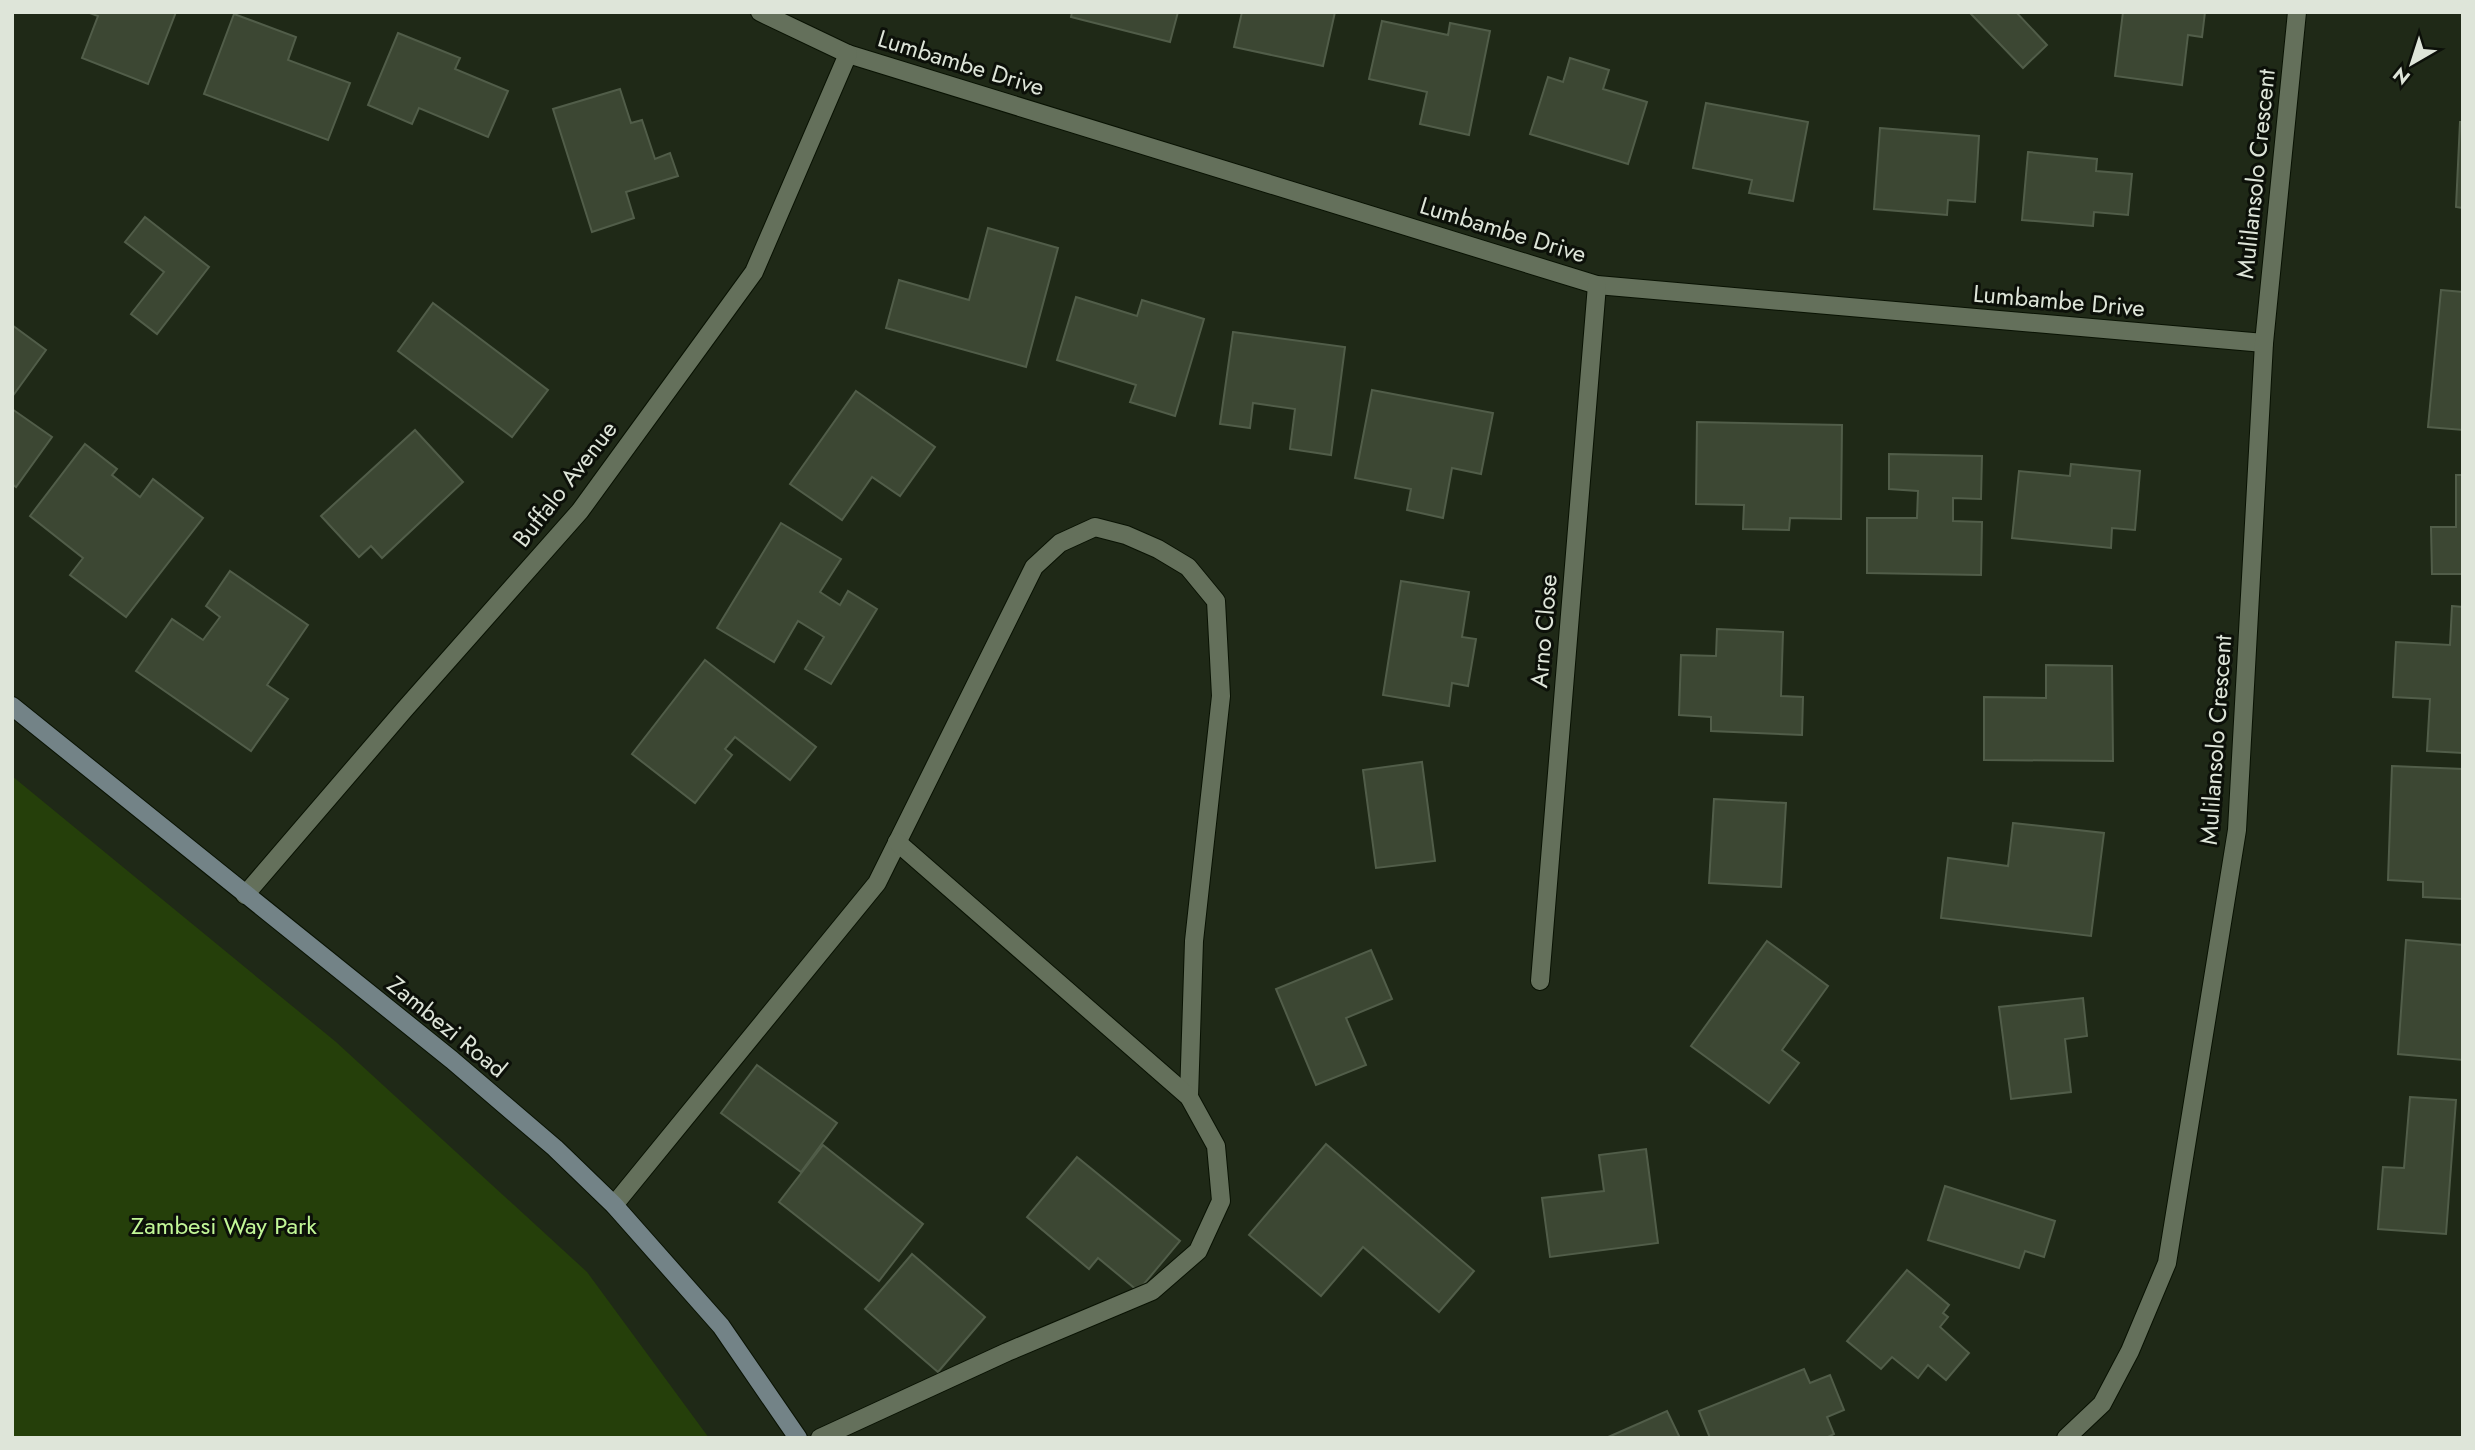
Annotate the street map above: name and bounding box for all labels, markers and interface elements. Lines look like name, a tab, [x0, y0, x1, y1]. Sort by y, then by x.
street label: Lumbambe Drive	[874, 21, 1049, 104]
north arrow	[2377, 28, 2447, 98]
text: N	[2387, 61, 2416, 91]
street label: Mulilansolo Crescent	[2227, 67, 2284, 281]
street label: Lumbambe Drive	[1416, 188, 1591, 271]
street label: Lumbambe Drive	[1972, 276, 2146, 325]
street label: Buffalo Avenue	[504, 413, 625, 554]
street label: Arno Close	[1521, 573, 1566, 689]
street label: Mulilansolo Crescent	[2191, 633, 2240, 846]
street label: Zambezi Road	[380, 967, 515, 1086]
park label: Zambesi Way Park	[131, 1208, 317, 1243]

